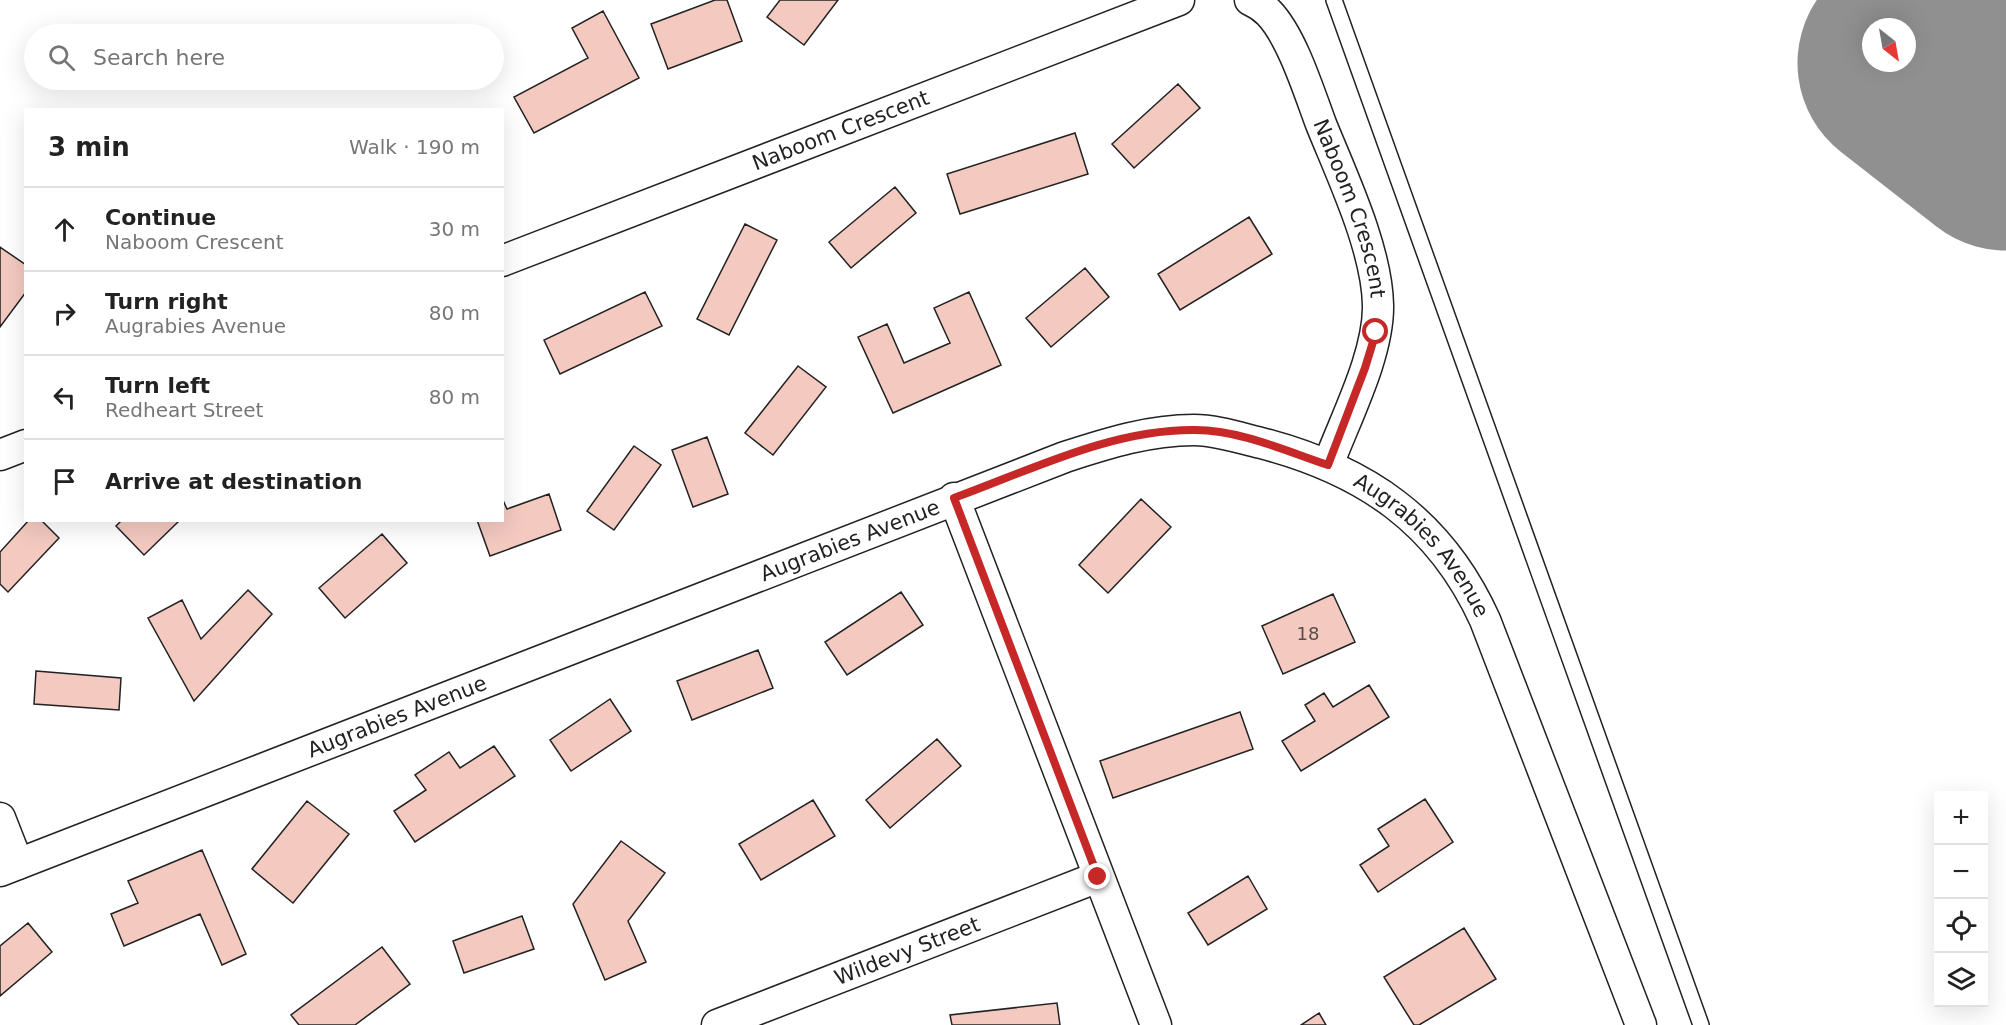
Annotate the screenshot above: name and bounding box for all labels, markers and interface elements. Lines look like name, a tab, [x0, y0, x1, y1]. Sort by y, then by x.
north arrow	[1862, 18, 1916, 72]
search box	[24, 24, 504, 90]
icon: search	[45, 41, 78, 74]
text: Search here	[93, 45, 225, 70]
street label: Naboom Crescent	[749, 85, 933, 175]
street label: Naboom Crescent	[1308, 115, 1390, 299]
text: 3 min	[48, 132, 130, 162]
text: Walk · 190 m	[349, 135, 480, 159]
text: Continue	[105, 205, 216, 230]
icon: ahead	[48, 213, 81, 246]
text: 30 m	[429, 217, 480, 241]
text: Naboom Crescent	[105, 230, 284, 254]
text: Turn right	[105, 289, 228, 314]
icon: right	[48, 297, 81, 330]
text: 80 m	[429, 301, 480, 325]
text: Augrabies Avenue	[105, 314, 286, 338]
route start	[1362, 318, 1388, 344]
text: Turn left	[105, 373, 210, 398]
icon: left	[48, 381, 81, 414]
text: 80 m	[429, 385, 480, 409]
text: Redheart Street	[105, 398, 263, 422]
icon: arrive	[48, 465, 81, 498]
text: Arrive at destination	[105, 469, 362, 494]
street label: Augrabies Avenue	[1350, 469, 1494, 621]
street label: Augrabies Avenue	[757, 495, 943, 586]
house number: 18	[1297, 623, 1319, 644]
street label: Augrabies Avenue	[304, 671, 490, 762]
map controls	[1934, 791, 1988, 1007]
button: +	[1934, 791, 1988, 845]
button: −	[1934, 845, 1988, 899]
route end	[1084, 863, 1110, 889]
button: locate	[1934, 899, 1988, 953]
street label: Wildevy Street	[831, 912, 983, 990]
button: layers	[1934, 953, 1988, 1007]

